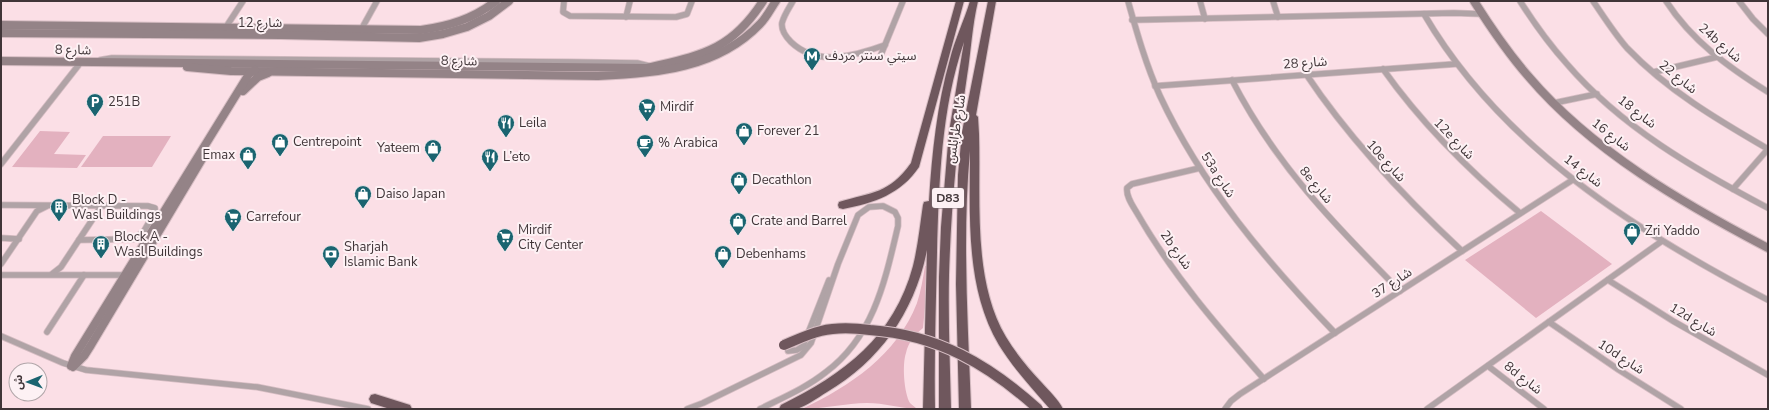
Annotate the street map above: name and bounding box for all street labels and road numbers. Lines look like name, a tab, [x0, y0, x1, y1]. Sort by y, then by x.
street label: شارع 12	[238, 14, 282, 33]
street label: 24b شارع	[1694, 19, 1745, 68]
street label: شارع 8	[55, 41, 91, 60]
street label: شارع 8	[441, 52, 477, 71]
street label: شارع 28	[1282, 52, 1328, 75]
street label: شارع 22	[1654, 56, 1701, 99]
street label: شارع 18	[1613, 91, 1660, 134]
street label: شارع طرابلس	[942, 93, 971, 165]
street label: 12e شارع	[1429, 114, 1478, 164]
street label: شارع 16	[1587, 114, 1634, 157]
street label: 10e شارع	[1361, 136, 1410, 187]
street label: 53a شارع	[1196, 149, 1239, 202]
street label: شارع 14	[1559, 150, 1606, 193]
street label: 8e شارع	[1294, 163, 1337, 208]
road number: D83	[932, 188, 964, 208]
street label: 2b شارع	[1155, 227, 1196, 274]
street label: شارع 37	[1369, 263, 1416, 303]
street label: 12d شارع	[1666, 299, 1720, 342]
street label: 10d شارع	[1594, 335, 1648, 380]
street label: 8d شارع	[1499, 357, 1546, 399]

